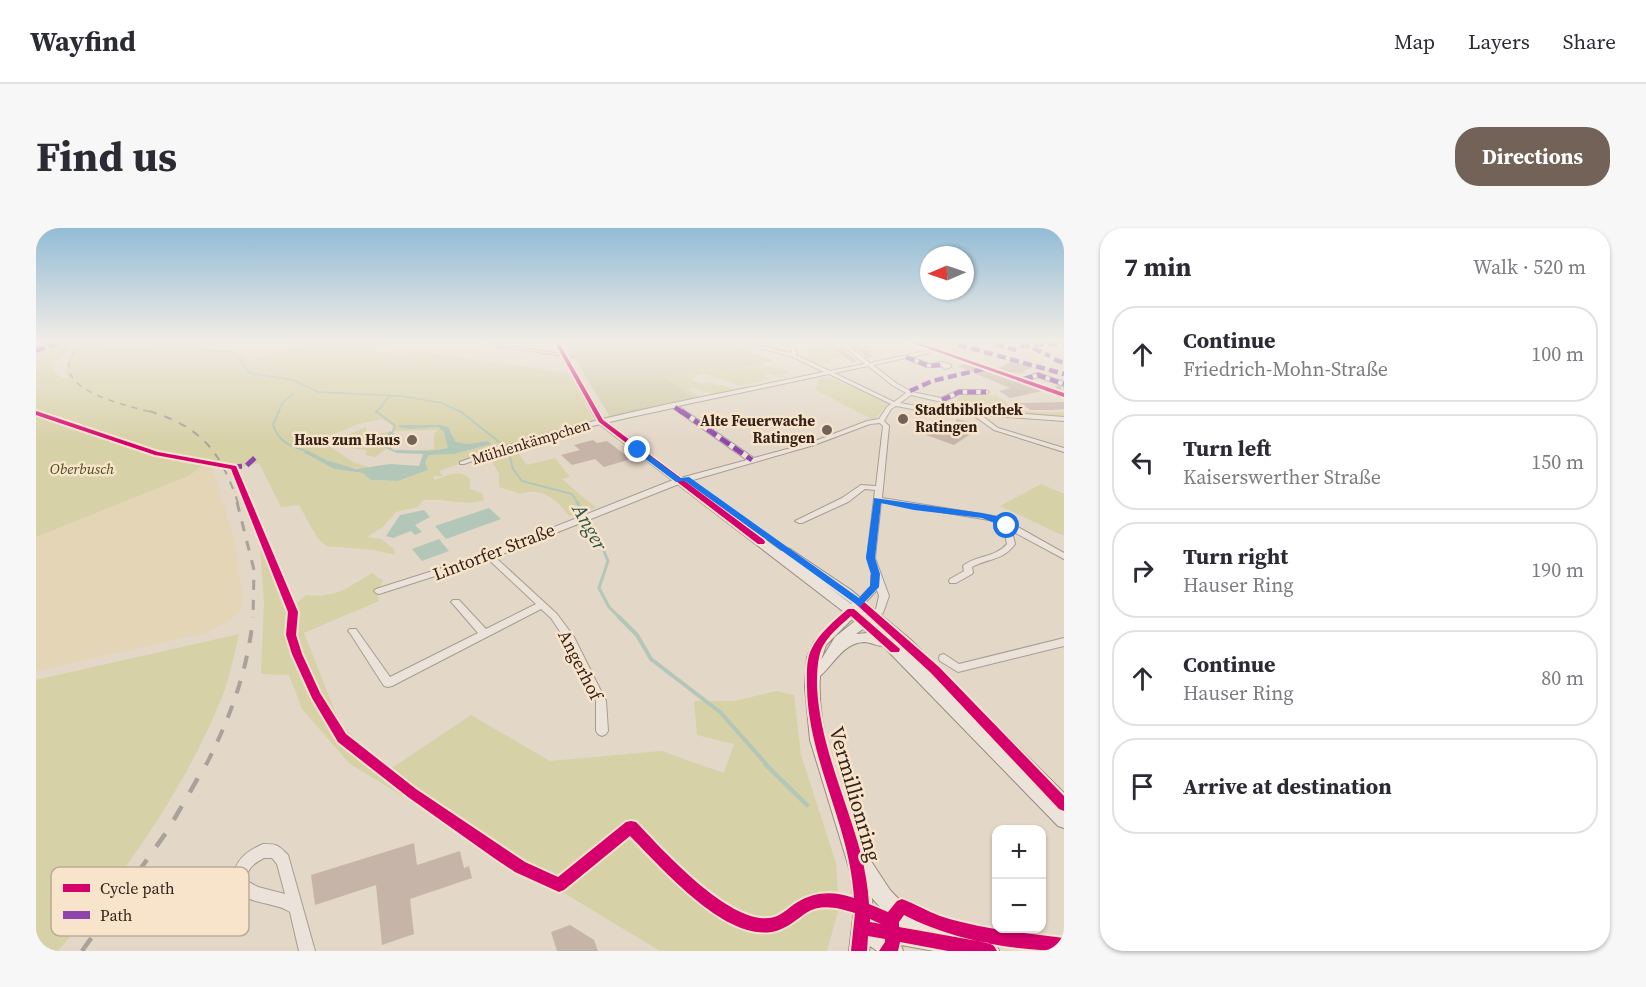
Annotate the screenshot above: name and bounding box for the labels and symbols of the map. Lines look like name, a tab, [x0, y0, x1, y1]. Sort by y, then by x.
north arrow	[920, 246, 974, 300]
place label: Stadtbibliothek Ratingen	[915, 399, 1023, 437]
place label: Alte Feuerwache Ratingen	[700, 410, 815, 448]
marker: Stadtbibliothek Ratingen	[896, 412, 910, 426]
street label: Mühlenkämpchen	[469, 414, 593, 470]
marker: Alte Feuerwache Ratingen	[820, 423, 834, 437]
place label: Haus zum Haus	[294, 429, 400, 450]
marker: Haus zum Haus	[405, 433, 419, 447]
route end	[624, 436, 650, 462]
park label: Oberbusch	[50, 458, 114, 479]
water label: Anger	[565, 498, 615, 556]
route start	[993, 512, 1019, 538]
street label: Lintorfer Straße	[429, 517, 558, 586]
street label: Angerhof	[552, 625, 609, 706]
street label: Vermillionring	[822, 723, 889, 865]
legend	[51, 867, 249, 936]
text: Cycle path	[100, 877, 175, 899]
text: Path	[100, 904, 133, 926]

